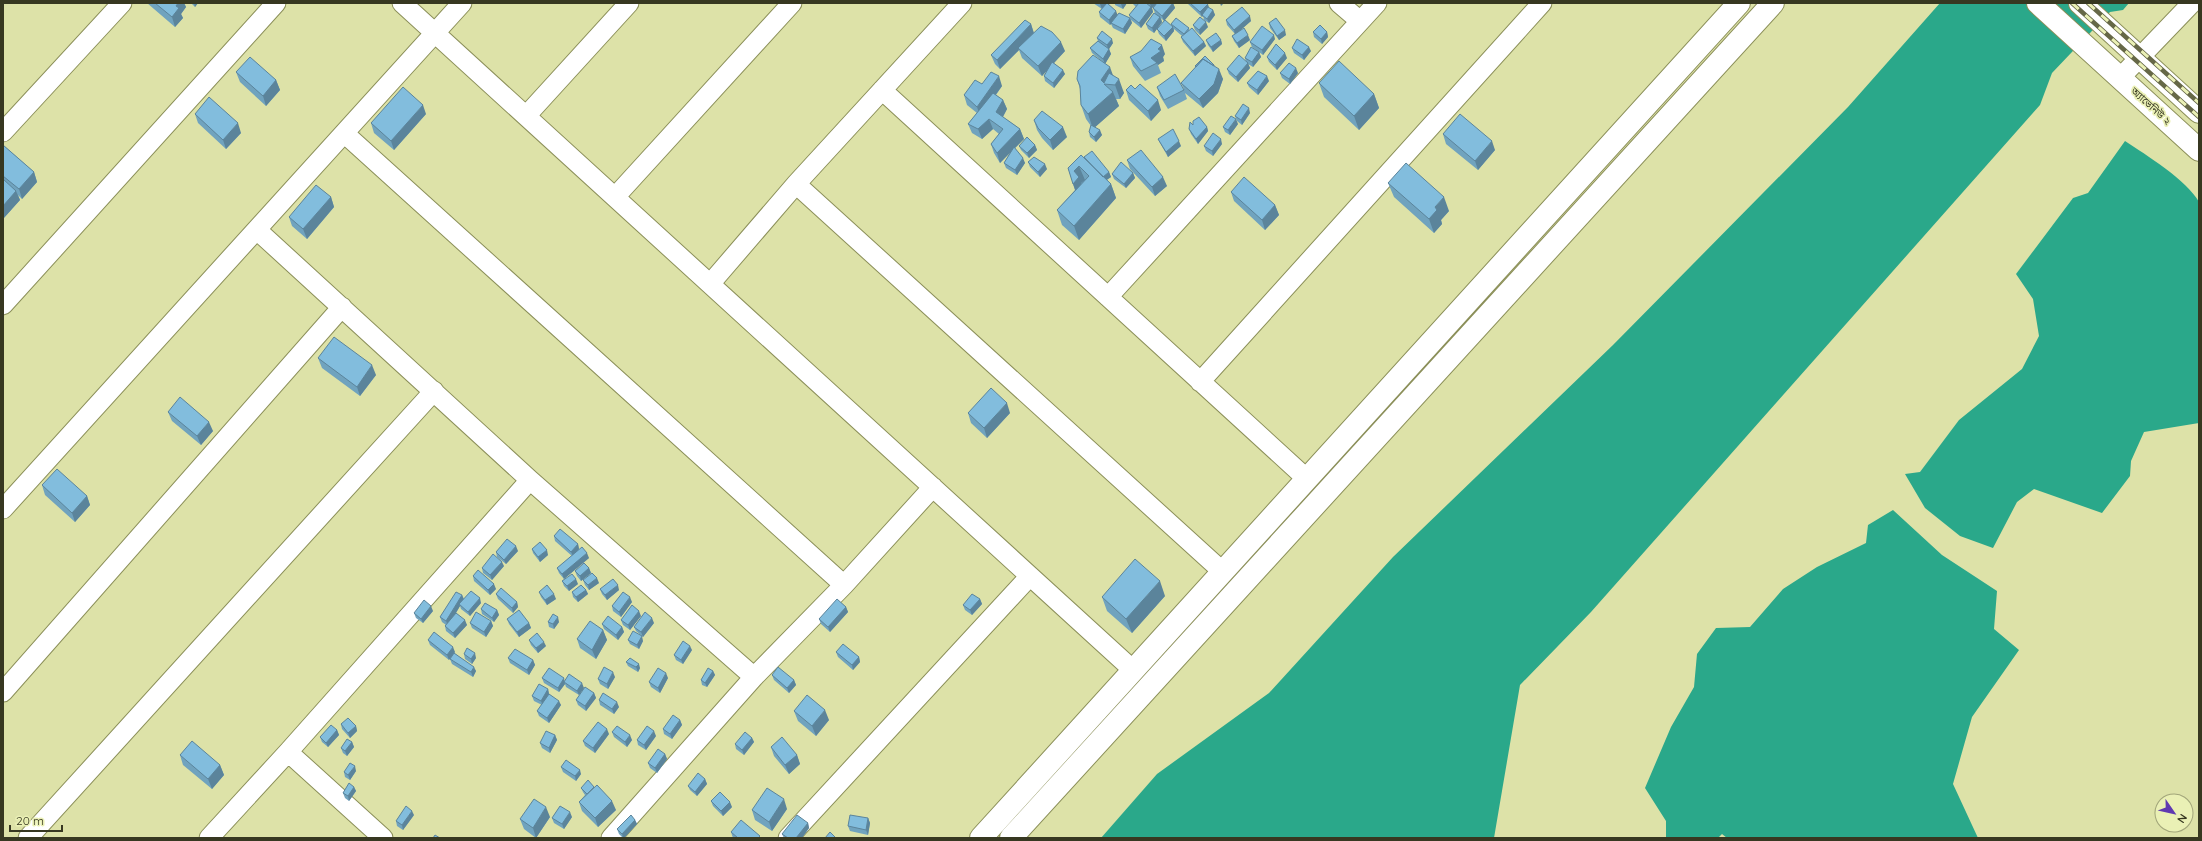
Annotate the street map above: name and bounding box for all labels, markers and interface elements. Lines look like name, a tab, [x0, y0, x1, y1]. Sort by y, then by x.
street label: অ্যাভেনিউ ২	[2128, 84, 2174, 127]
north arrow	[2154, 793, 2194, 833]
scale bar	[10, 807, 62, 833]
text: N	[2174, 811, 2190, 826]
text: 20 m	[16, 813, 44, 828]

